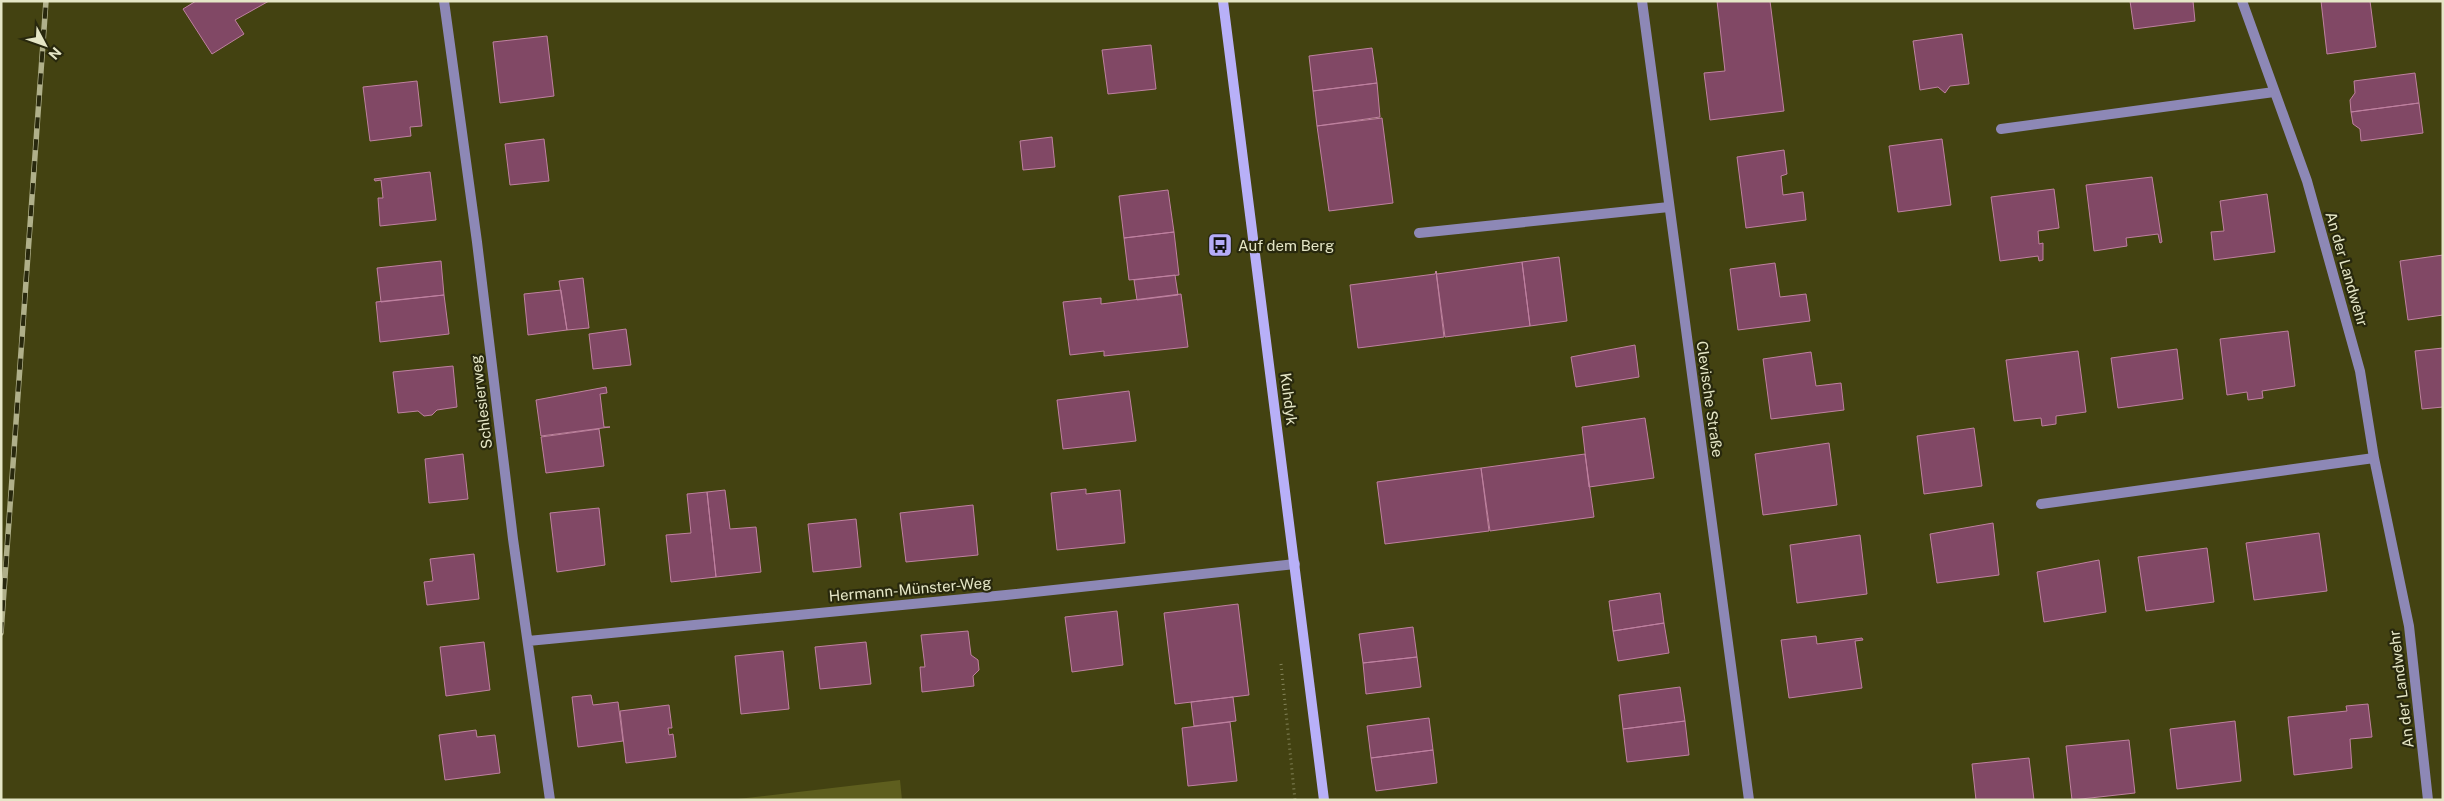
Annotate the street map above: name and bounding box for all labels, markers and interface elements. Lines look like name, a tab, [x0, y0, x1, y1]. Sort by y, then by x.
north arrow	[20, 20, 70, 70]
text: N	[45, 44, 64, 63]
street label: An der Landwehr	[2322, 210, 2372, 328]
bus stop icon: Auf dem Berg	[1207, 232, 1233, 258]
place label: Auf dem Berg	[1238, 237, 1334, 254]
street label: Clevische Straße	[1693, 340, 1727, 458]
street label: Schlesierweg	[467, 354, 495, 450]
street label: Kuhdyk	[1277, 372, 1301, 426]
street label: Hermann-Münster-Weg	[828, 573, 992, 605]
street label: An der Landwehr	[2385, 629, 2417, 749]

